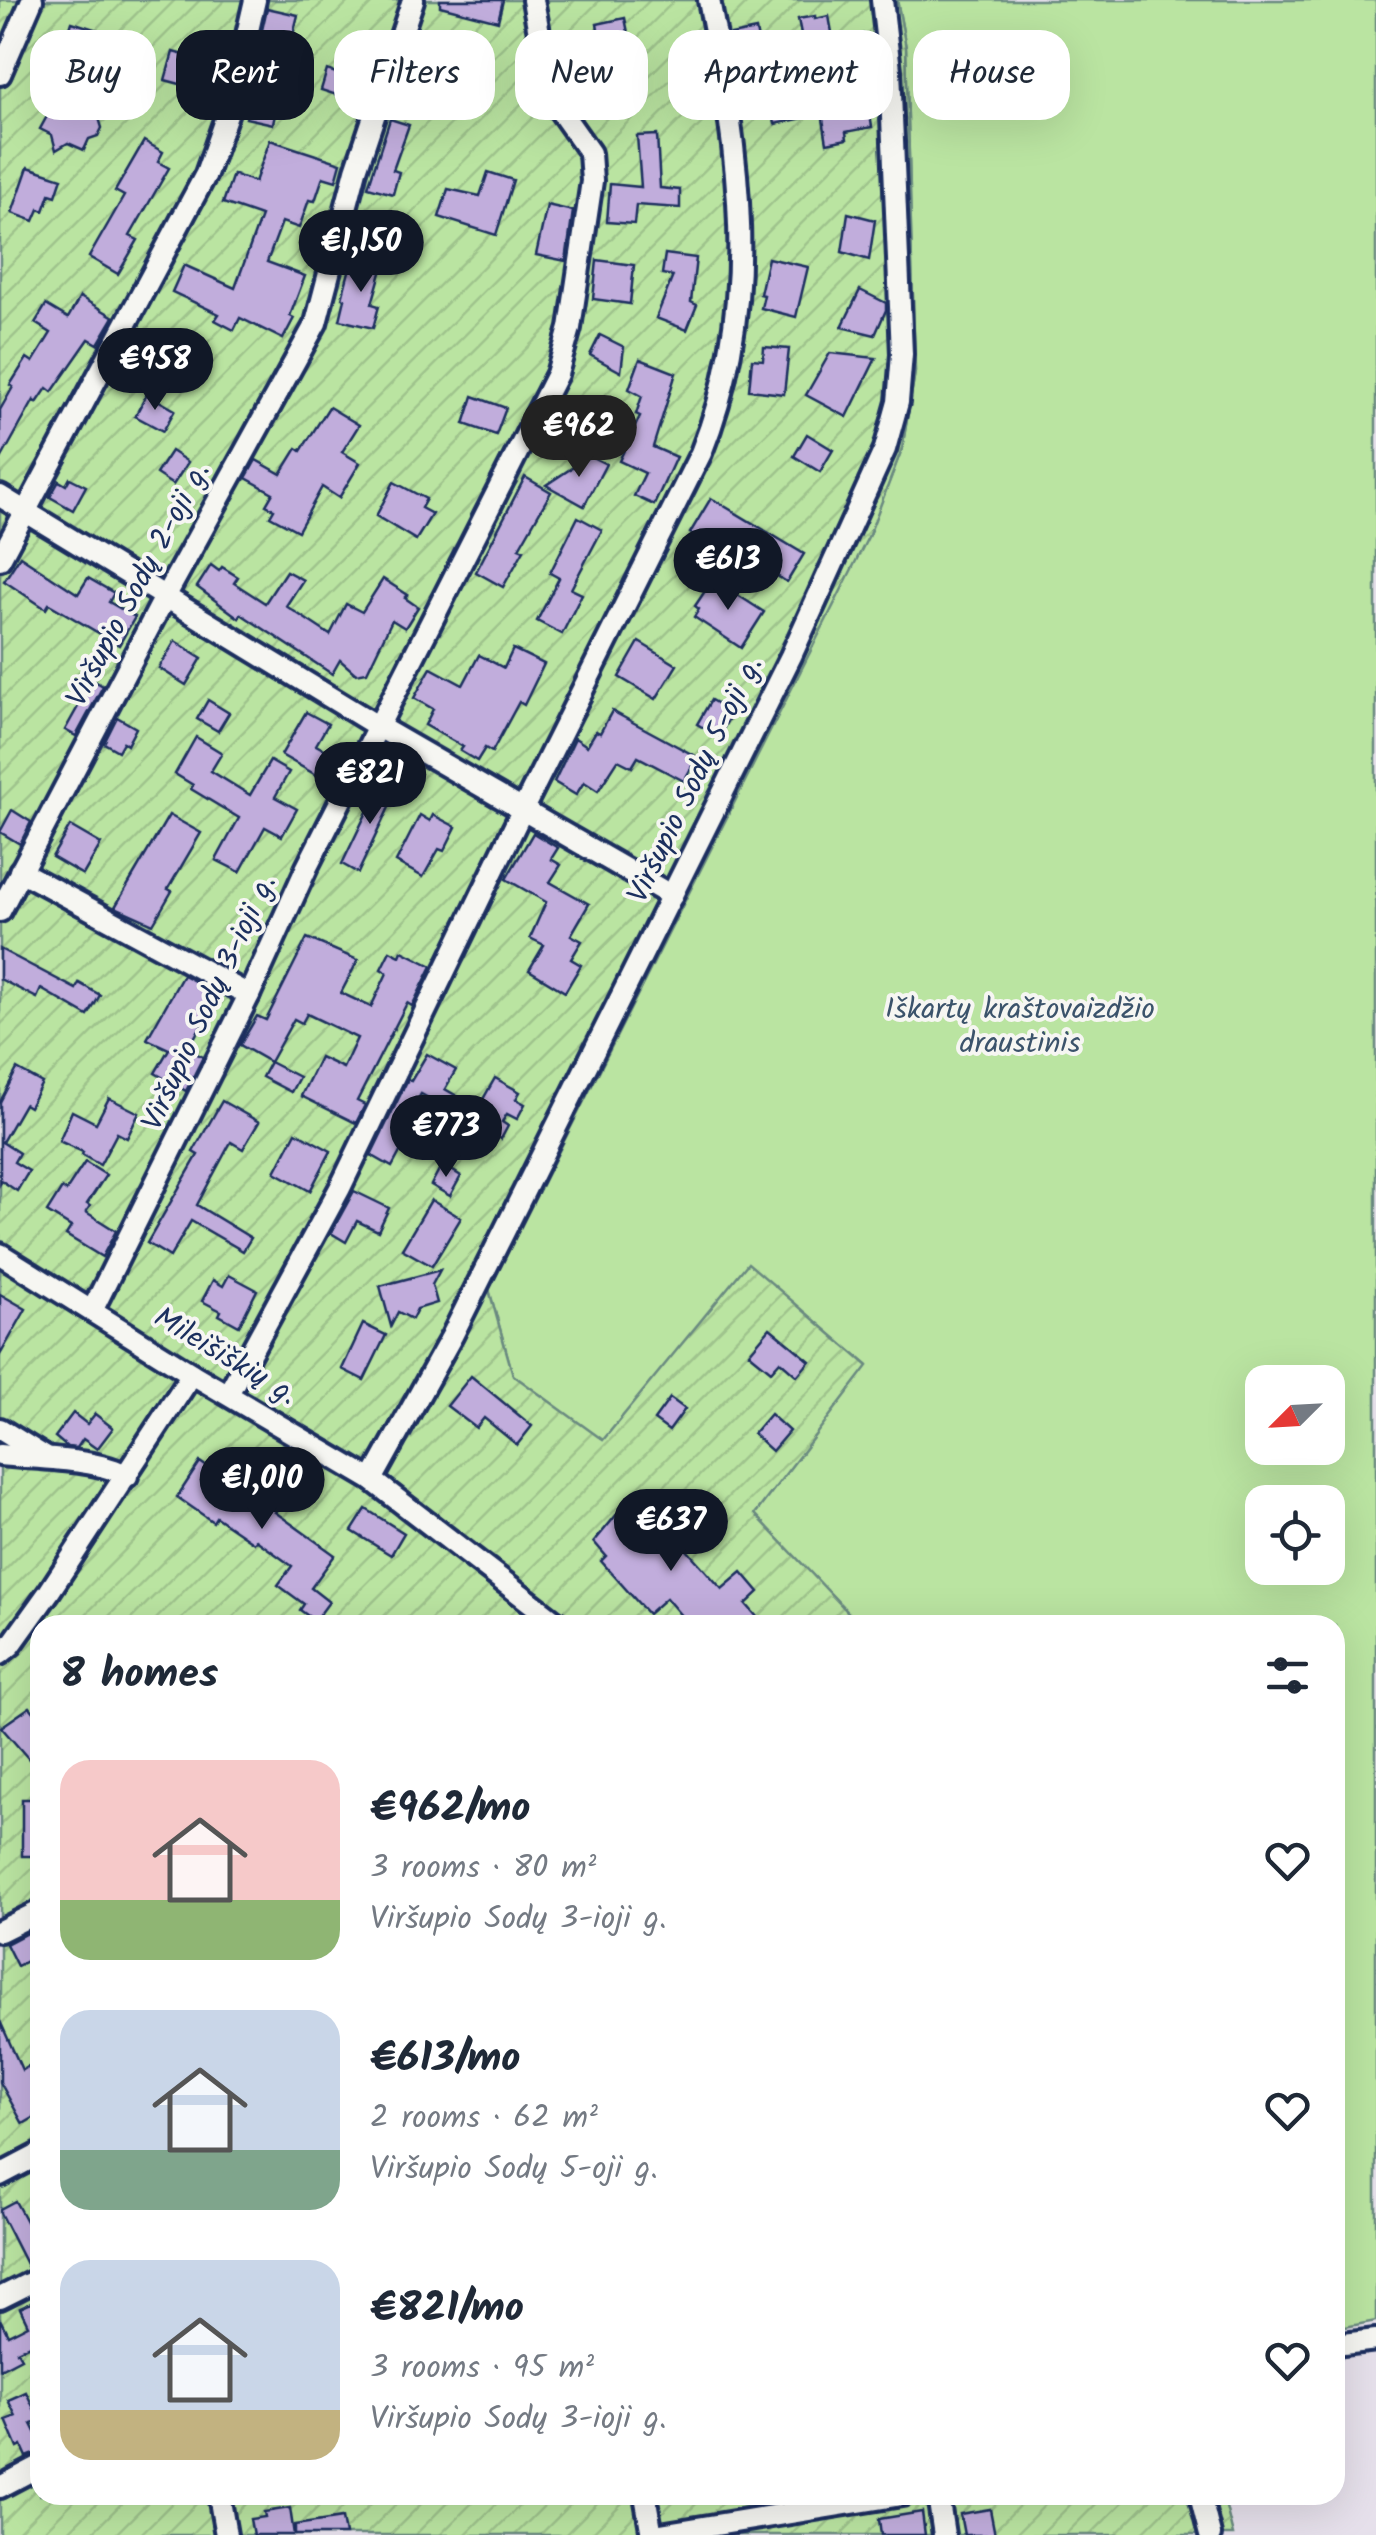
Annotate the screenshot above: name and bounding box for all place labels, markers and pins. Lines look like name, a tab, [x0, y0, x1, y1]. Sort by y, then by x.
pin: €1,150	[280, 210, 442, 295]
pin: €958	[96, 328, 214, 413]
pin: €962	[520, 395, 638, 480]
pin: €613	[669, 528, 787, 613]
pin: €821	[311, 742, 429, 827]
pin: €773	[387, 1095, 505, 1180]
pin: €1,010	[181, 1447, 343, 1532]
pin: €637	[612, 1489, 730, 1574]

